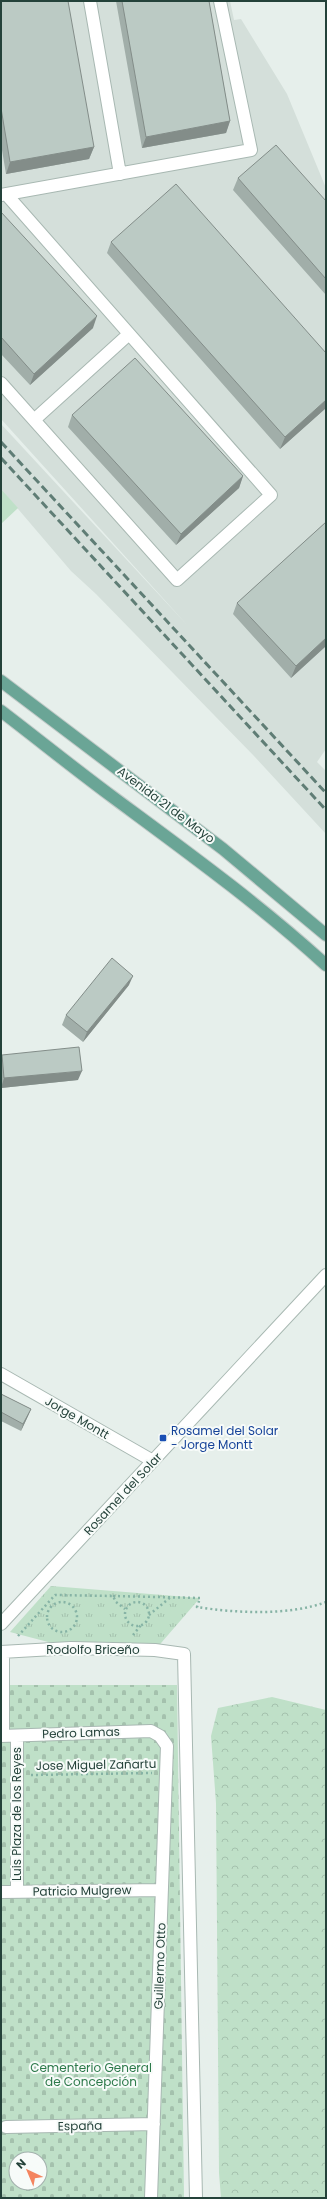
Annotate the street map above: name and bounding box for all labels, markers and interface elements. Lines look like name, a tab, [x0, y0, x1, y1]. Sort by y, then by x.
street label: Avenida 21 de Mayo	[114, 762, 219, 847]
street label: Jorge Montt	[42, 1392, 113, 1443]
place label: Rosamel del Solar - Jorge Montt	[171, 1422, 279, 1453]
marker: Rosamel del Solar - Jorge Montt	[158, 1433, 168, 1443]
street label: Rosamel del Solar	[80, 1448, 166, 1539]
street label: Rodolfo Briceño	[46, 1641, 140, 1658]
street label: Pedro Lamas	[42, 1723, 120, 1742]
street label: Luis Plaza de los Reyes	[8, 1747, 25, 1881]
street label: Jose Miguel Zañartu	[36, 1755, 156, 1774]
street label: Patricio Mulgrew	[32, 1881, 132, 1900]
street label: Guillermo Otto	[149, 1922, 170, 2010]
park label: Cementerio General de Concepción	[30, 2059, 152, 2090]
street label: España	[58, 2117, 102, 2134]
north arrow	[8, 2151, 48, 2191]
text: N	[13, 2155, 30, 2172]

